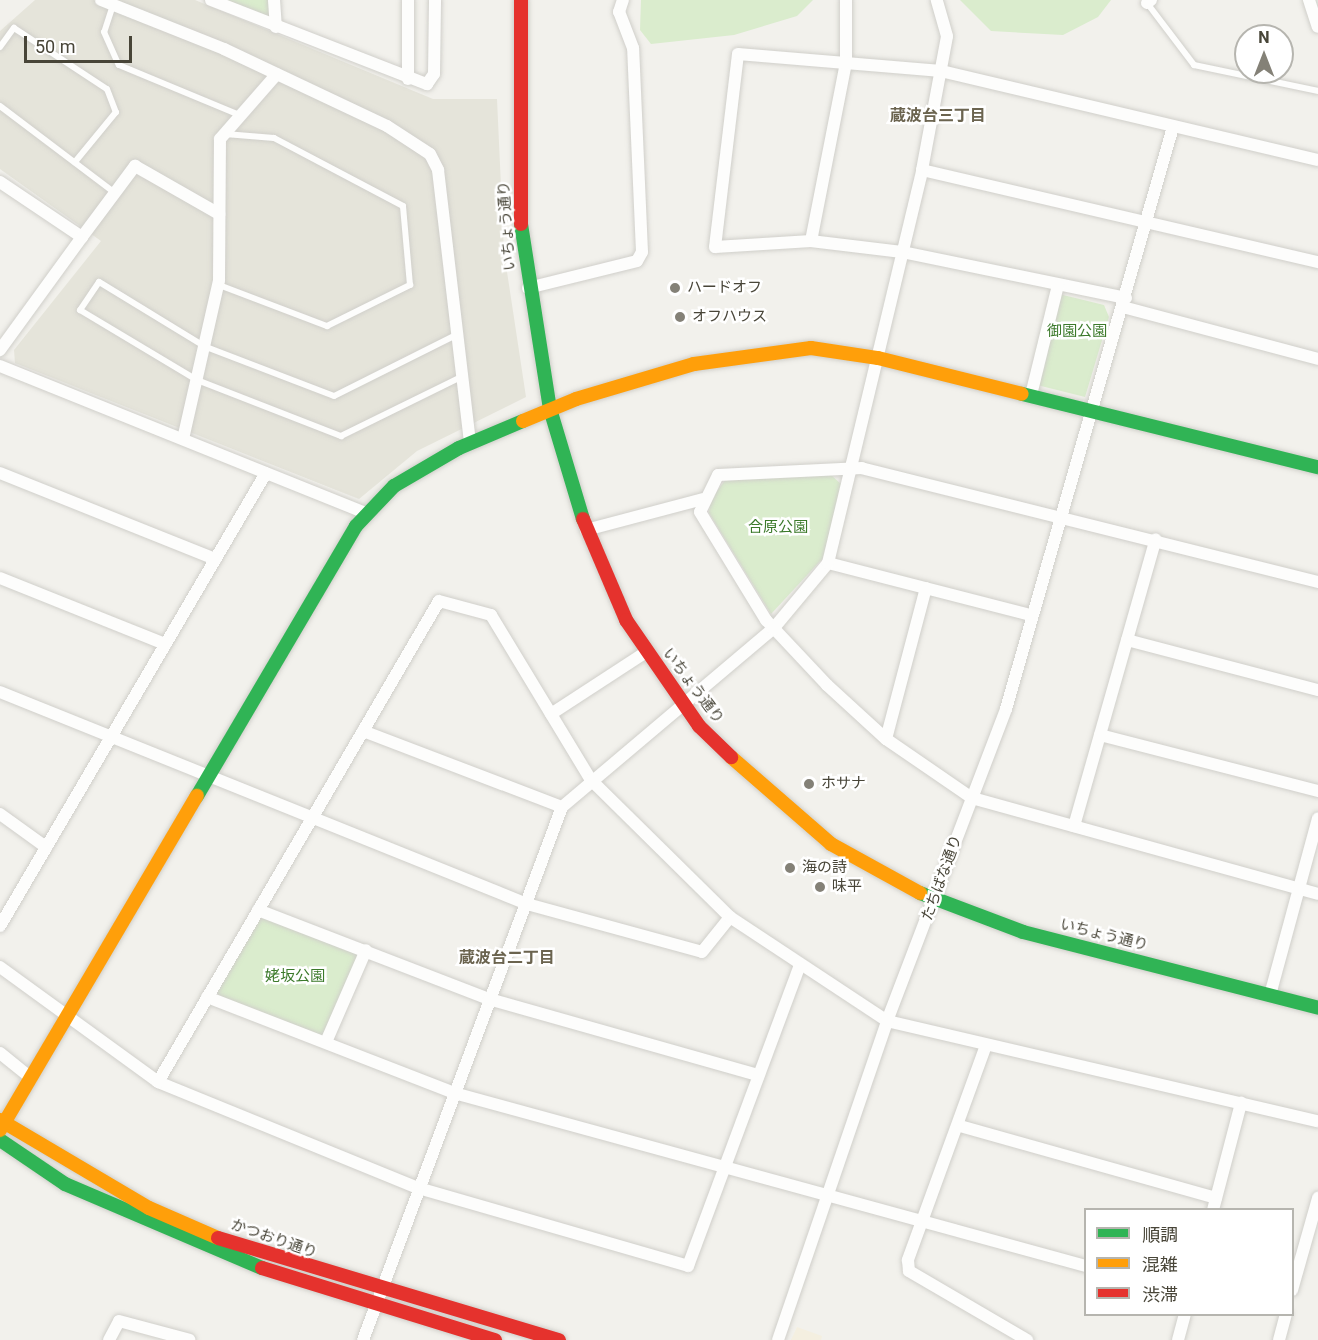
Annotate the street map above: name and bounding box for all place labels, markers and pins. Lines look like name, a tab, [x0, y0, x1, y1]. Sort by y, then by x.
place label: ハードオフ	[687, 279, 762, 297]
marker: ハードオフ	[668, 281, 682, 295]
place label: オフハウス	[692, 308, 767, 326]
marker: オフハウス	[673, 310, 687, 324]
place label: ホサナ	[821, 775, 866, 793]
marker: ホサナ	[802, 777, 816, 791]
place label: 海の詩	[802, 859, 847, 877]
marker: 海の詩	[783, 861, 797, 875]
place label: 味平	[832, 878, 862, 896]
marker: 味平	[813, 880, 827, 894]

